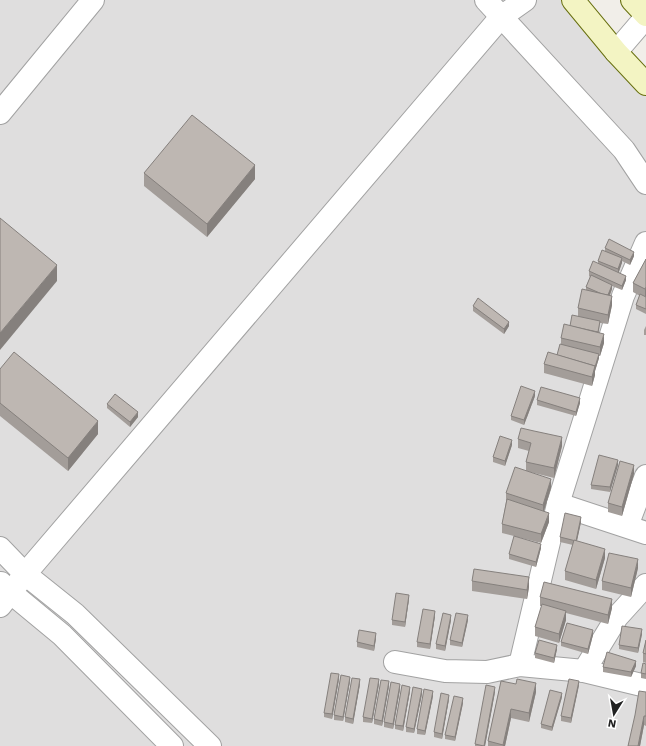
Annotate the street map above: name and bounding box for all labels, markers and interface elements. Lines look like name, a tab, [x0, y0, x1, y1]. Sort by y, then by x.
north arrow	[594, 694, 634, 734]
text: N	[607, 716, 617, 730]

